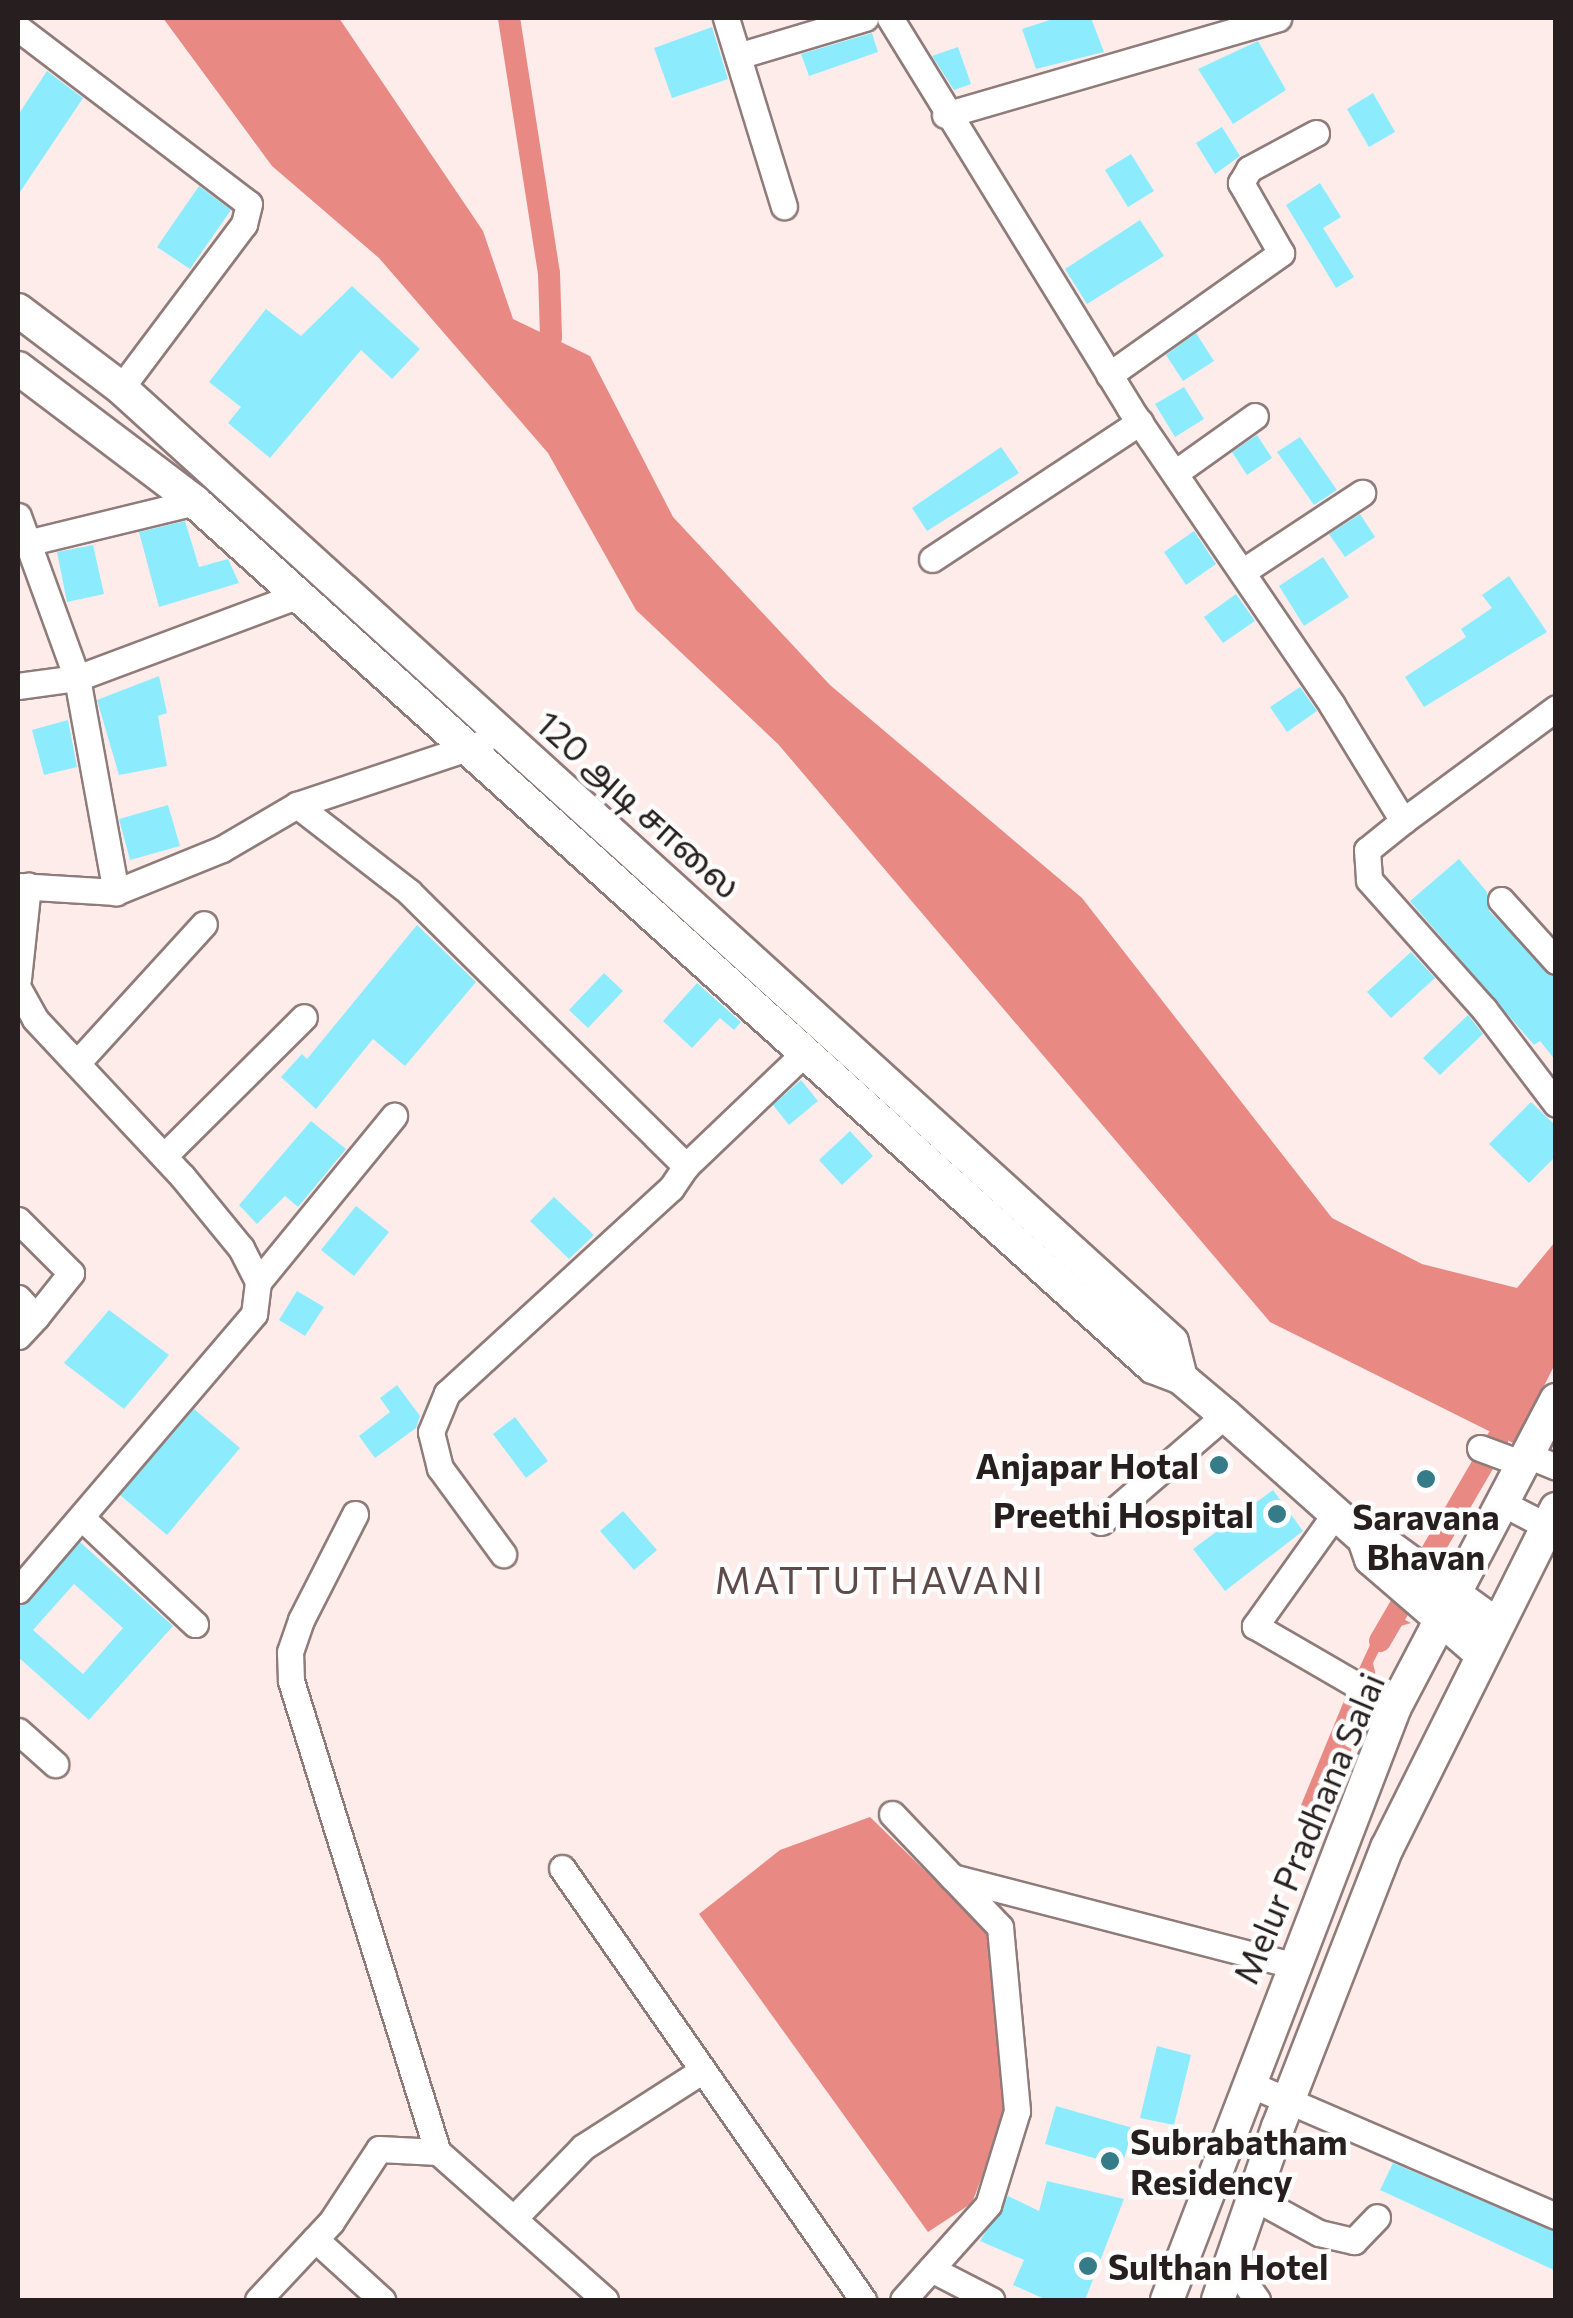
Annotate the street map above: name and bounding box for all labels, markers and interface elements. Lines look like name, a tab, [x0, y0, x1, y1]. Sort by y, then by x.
street label: 120 அடி சாலை	[528, 701, 750, 907]
place label: Anjapar Hotal	[975, 1444, 1199, 1486]
marker: Anjapar Hotal	[1208, 1454, 1230, 1476]
marker: Saravana Bhavan	[1415, 1468, 1437, 1490]
place label: Preethi Hospital	[993, 1493, 1254, 1535]
place label: Saravana Bhavan	[1352, 1495, 1500, 1577]
marker: Preethi Hospital	[1264, 1501, 1290, 1527]
district label: MATTUTHAVANI	[715, 1556, 1045, 1602]
street label: Melur Pradhana Salai	[1224, 1666, 1392, 1990]
place label: Subrabatham Residency	[1130, 2120, 1347, 2202]
marker: Subrabatham Residency	[1099, 2150, 1121, 2172]
place label: Sulthan Hotel	[1108, 2245, 1329, 2287]
marker: Sulthan Hotel	[1077, 2255, 1099, 2277]

